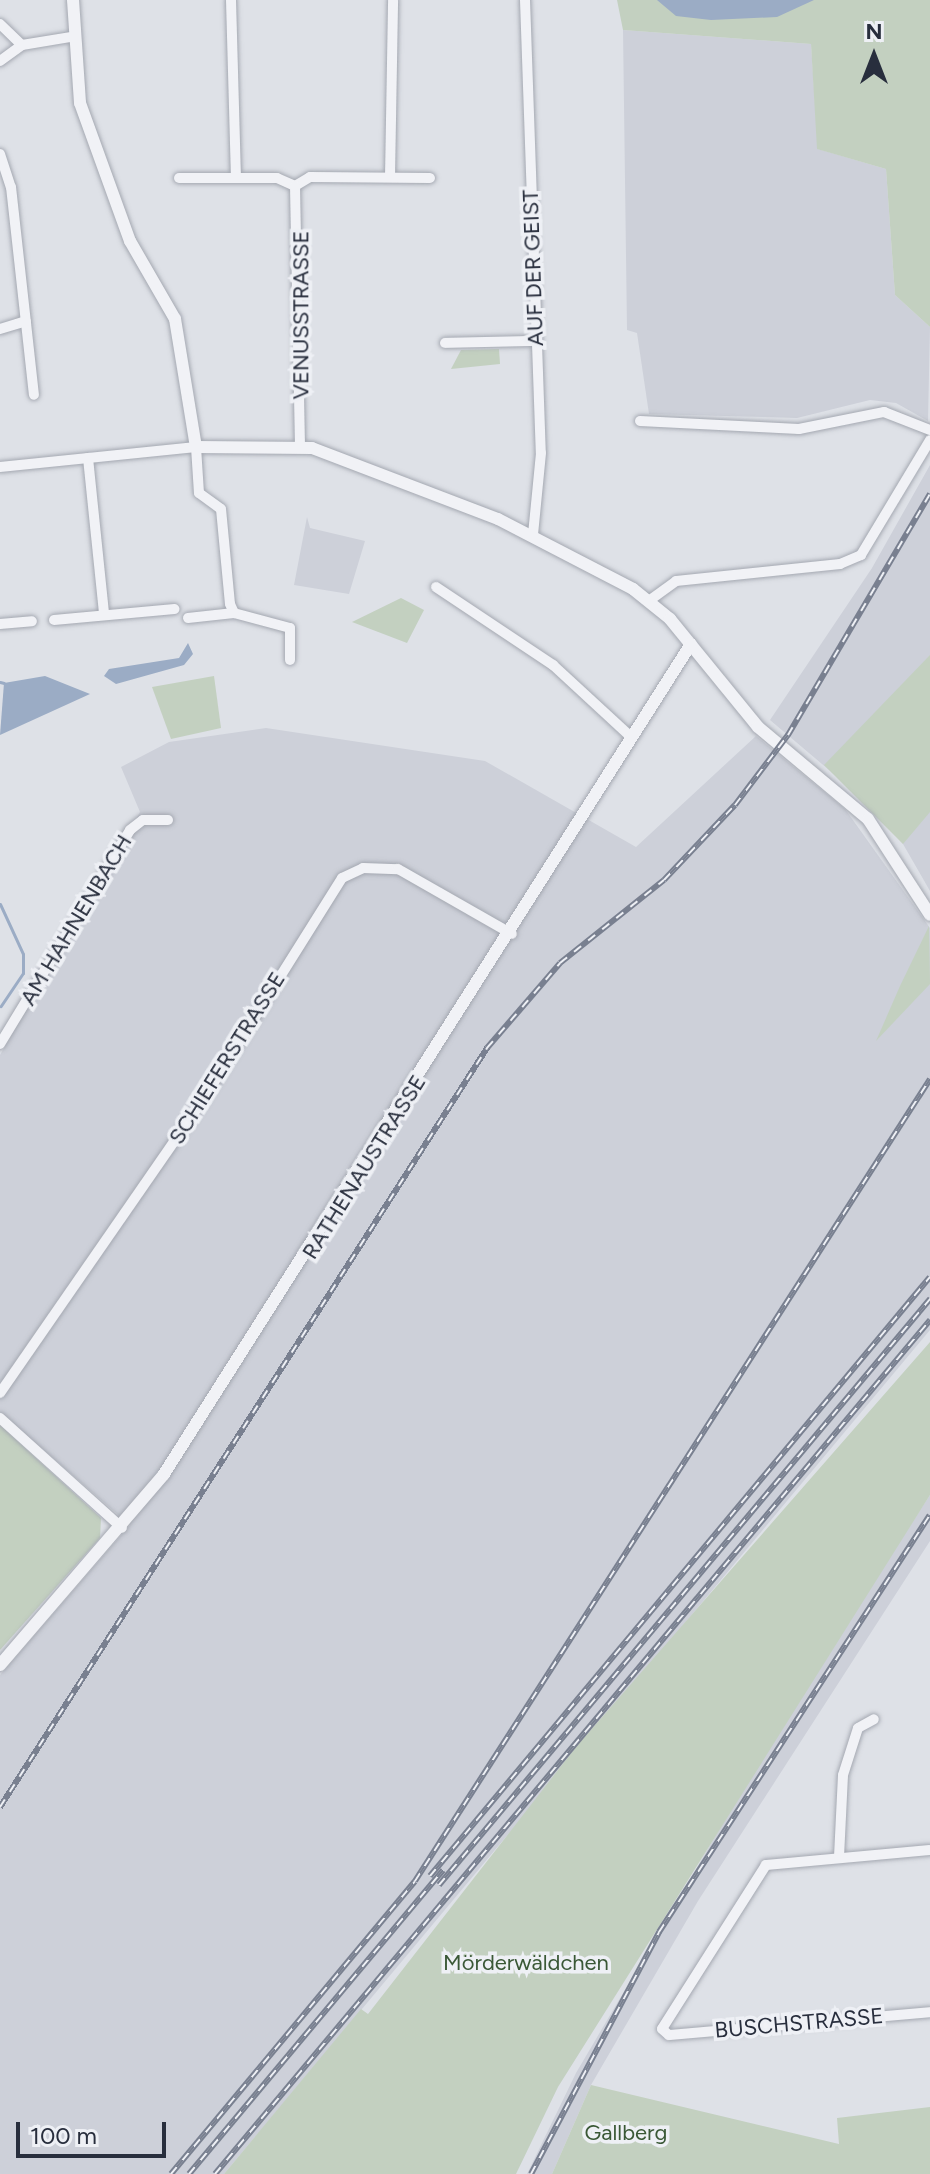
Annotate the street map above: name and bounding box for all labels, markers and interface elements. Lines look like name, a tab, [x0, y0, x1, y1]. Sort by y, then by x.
north arrow	[834, 16, 914, 96]
text: N	[865, 18, 883, 45]
street label: AUF DER GEIST	[517, 189, 549, 347]
street label: VENUSSTRASSE	[288, 231, 314, 399]
street label: AM HAHNENBACH	[15, 830, 137, 1010]
street label: SCHIEFERSTRASSE	[163, 967, 291, 1149]
street label: RATHENAUSTRASSE	[297, 1070, 431, 1264]
park label: Mörderwäldchen	[443, 1950, 609, 1976]
street label: BUSCHSTRASSE	[714, 2002, 884, 2044]
scale bar	[20, 2106, 170, 2156]
park label: Gallberg	[585, 2120, 667, 2146]
text: 100 m	[30, 2121, 97, 2150]

